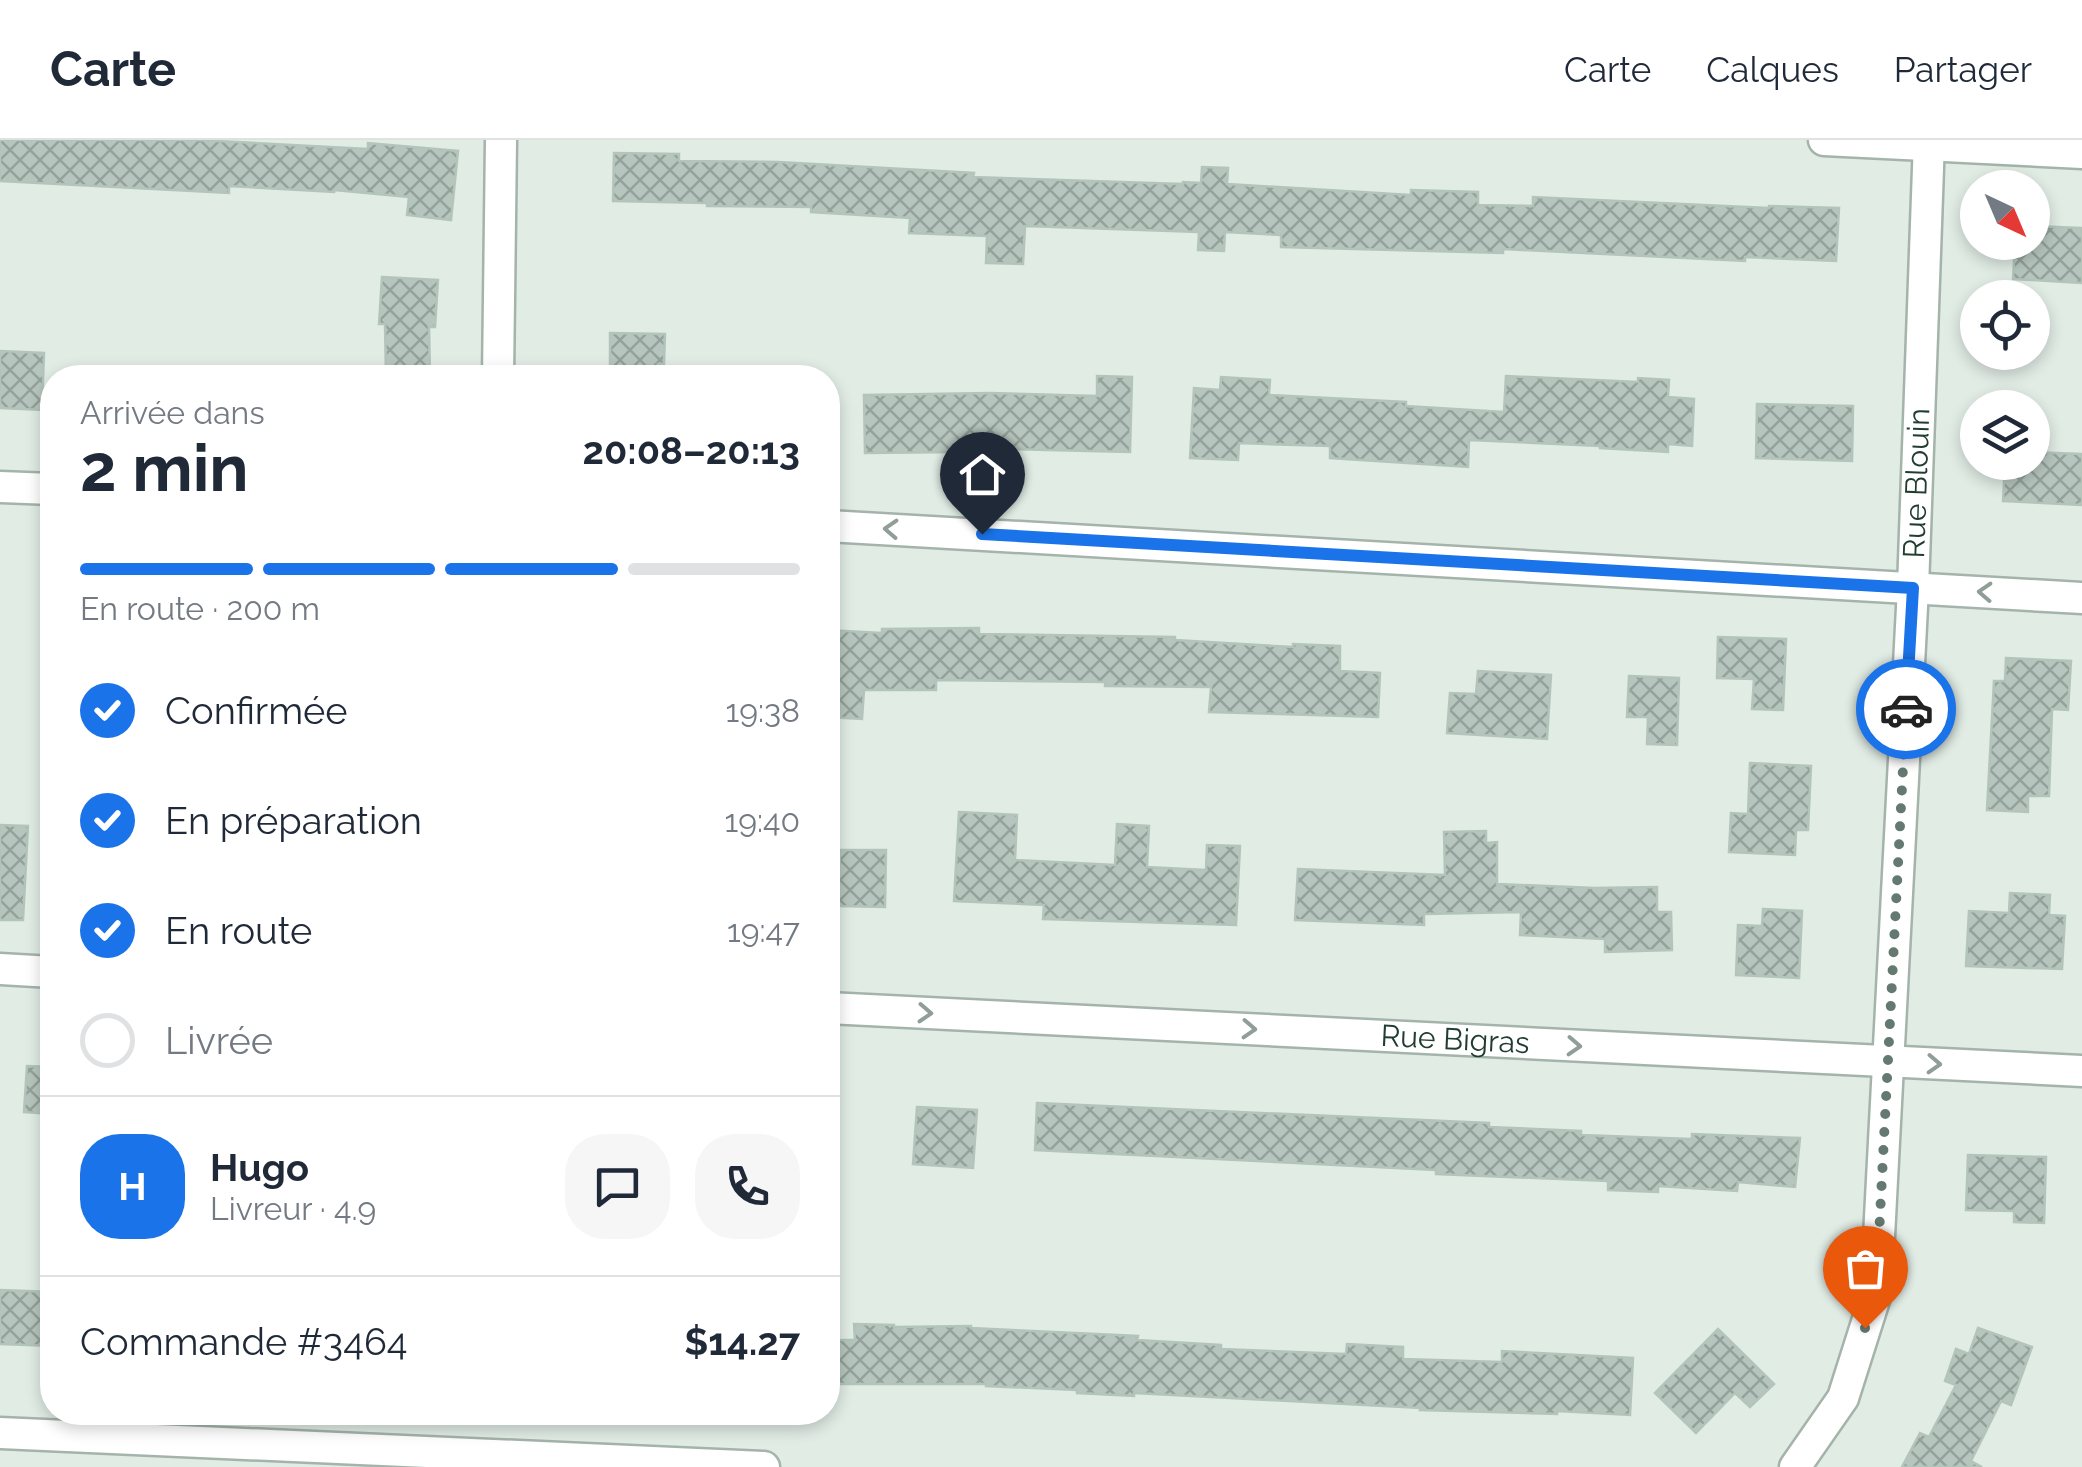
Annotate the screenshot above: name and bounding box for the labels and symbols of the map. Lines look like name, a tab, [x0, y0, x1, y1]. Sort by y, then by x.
north arrow	[1960, 170, 2050, 260]
street label: Rue Blouin	[1896, 407, 1936, 559]
pin	[940, 432, 1025, 535]
one-way arrow	[883, 519, 899, 540]
one-way arrow	[1976, 582, 1992, 603]
courier	[1856, 659, 1956, 759]
one-way arrow	[917, 1002, 933, 1023]
street label: Rue Bigras	[1380, 1018, 1530, 1060]
one-way arrow	[1242, 1019, 1258, 1040]
one-way arrow	[1567, 1035, 1583, 1056]
one-way arrow	[1926, 1053, 1942, 1074]
pin	[1823, 1226, 1908, 1329]

